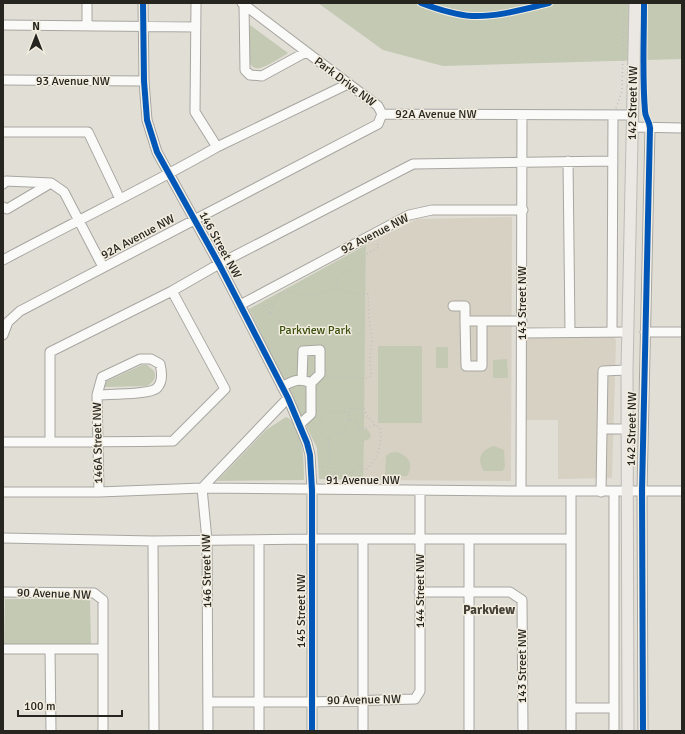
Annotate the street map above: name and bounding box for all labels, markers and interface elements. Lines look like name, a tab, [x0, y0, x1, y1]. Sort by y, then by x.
north arrow	[16, 16, 56, 56]
text: N	[32, 20, 40, 33]
street label: Park Drive NW	[311, 54, 379, 110]
street label: 142 Street NW	[625, 66, 641, 140]
street label: 93 Avenue NW	[36, 74, 110, 89]
street label: 92A Avenue NW	[395, 107, 477, 122]
street label: 146 Street NW	[195, 209, 245, 281]
street label: 92 Avenue NW	[339, 210, 411, 258]
street label: 92A Avenue NW	[99, 211, 177, 263]
street label: 143 Street NW	[515, 266, 530, 340]
park label: Parkview Park	[279, 323, 351, 338]
street label: 142 Street NW	[624, 392, 640, 466]
street label: 146A Street NW	[90, 402, 106, 484]
street label: 91 Avenue NW	[326, 473, 400, 488]
street label: 146 Street NW	[199, 534, 215, 608]
street label: 144 Street NW	[413, 554, 428, 628]
street label: 145 Street NW	[294, 574, 309, 648]
street label: 90 Avenue NW	[17, 585, 91, 603]
district label: Parkview	[463, 602, 515, 618]
street label: 143 Street NW	[515, 629, 530, 703]
scale bar	[18, 692, 122, 718]
street label: 90 Avenue NW	[327, 692, 401, 708]
text: 100 m	[24, 699, 56, 714]

